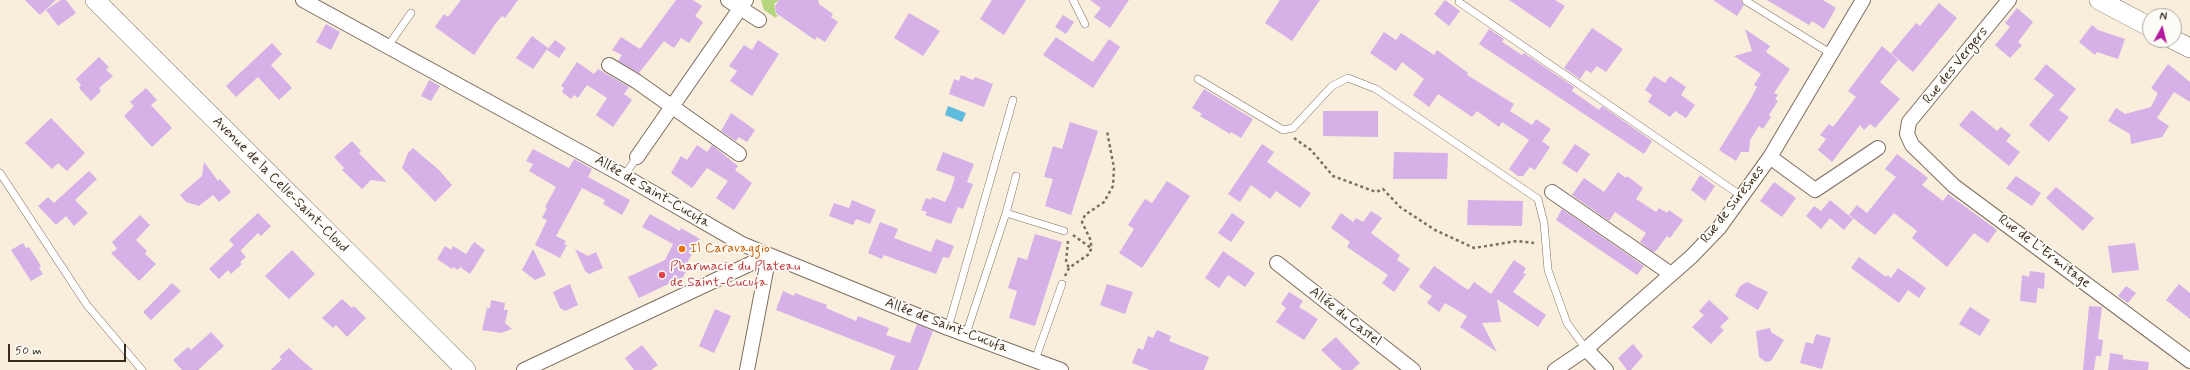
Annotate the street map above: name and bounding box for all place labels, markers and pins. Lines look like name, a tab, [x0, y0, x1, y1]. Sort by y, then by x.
place label: Il Caravaggio	[690, 241, 770, 257]
marker: Il Caravaggio	[677, 244, 687, 254]
place label: Pharmacie du Plateau de Saint-Cucufa	[670, 259, 800, 292]
marker: Pharmacie du Plateau de Saint-Cucufa	[657, 270, 667, 280]

